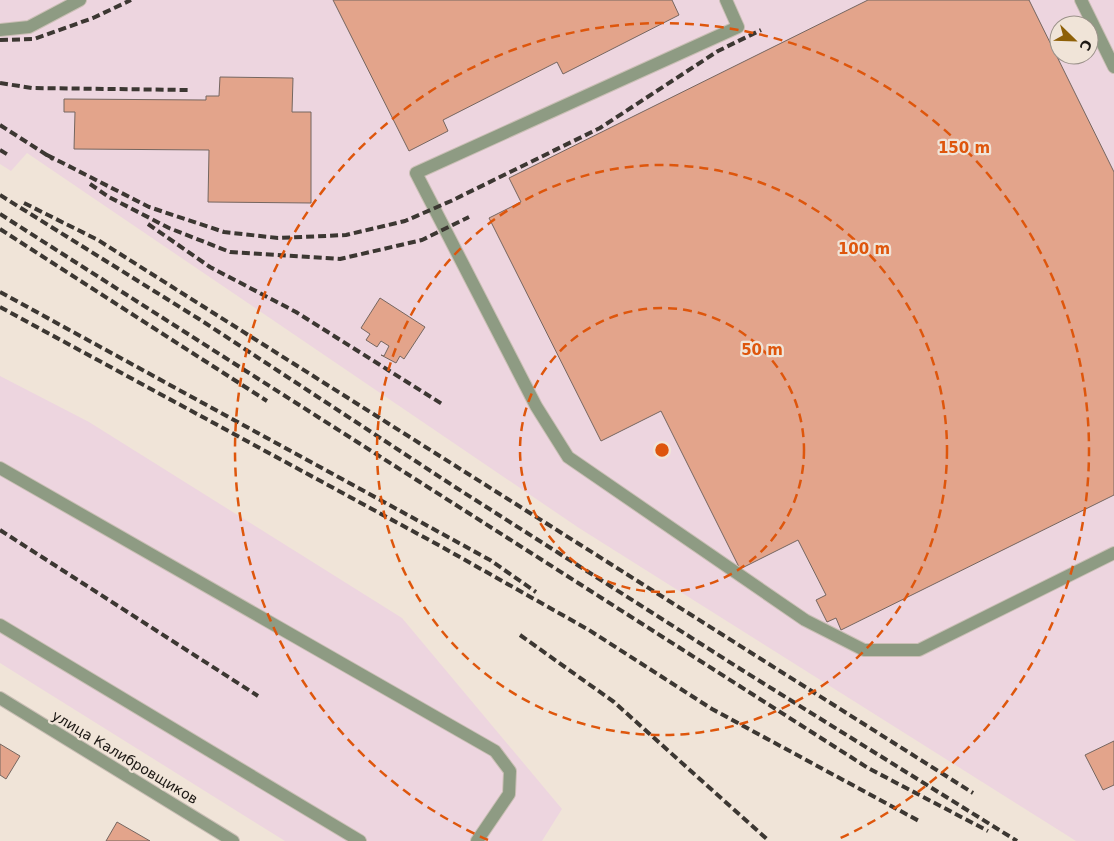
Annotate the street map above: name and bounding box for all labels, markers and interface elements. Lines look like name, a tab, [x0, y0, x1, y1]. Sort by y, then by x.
north arrow	[1049, 15, 1099, 65]
text: С	[1077, 37, 1095, 53]
text: 150 m	[938, 139, 990, 157]
text: 100 m	[838, 240, 890, 258]
text: 50 m	[741, 341, 783, 359]
centre of rings	[653, 441, 671, 459]
street label: улица Калибровщиков	[49, 707, 201, 807]

